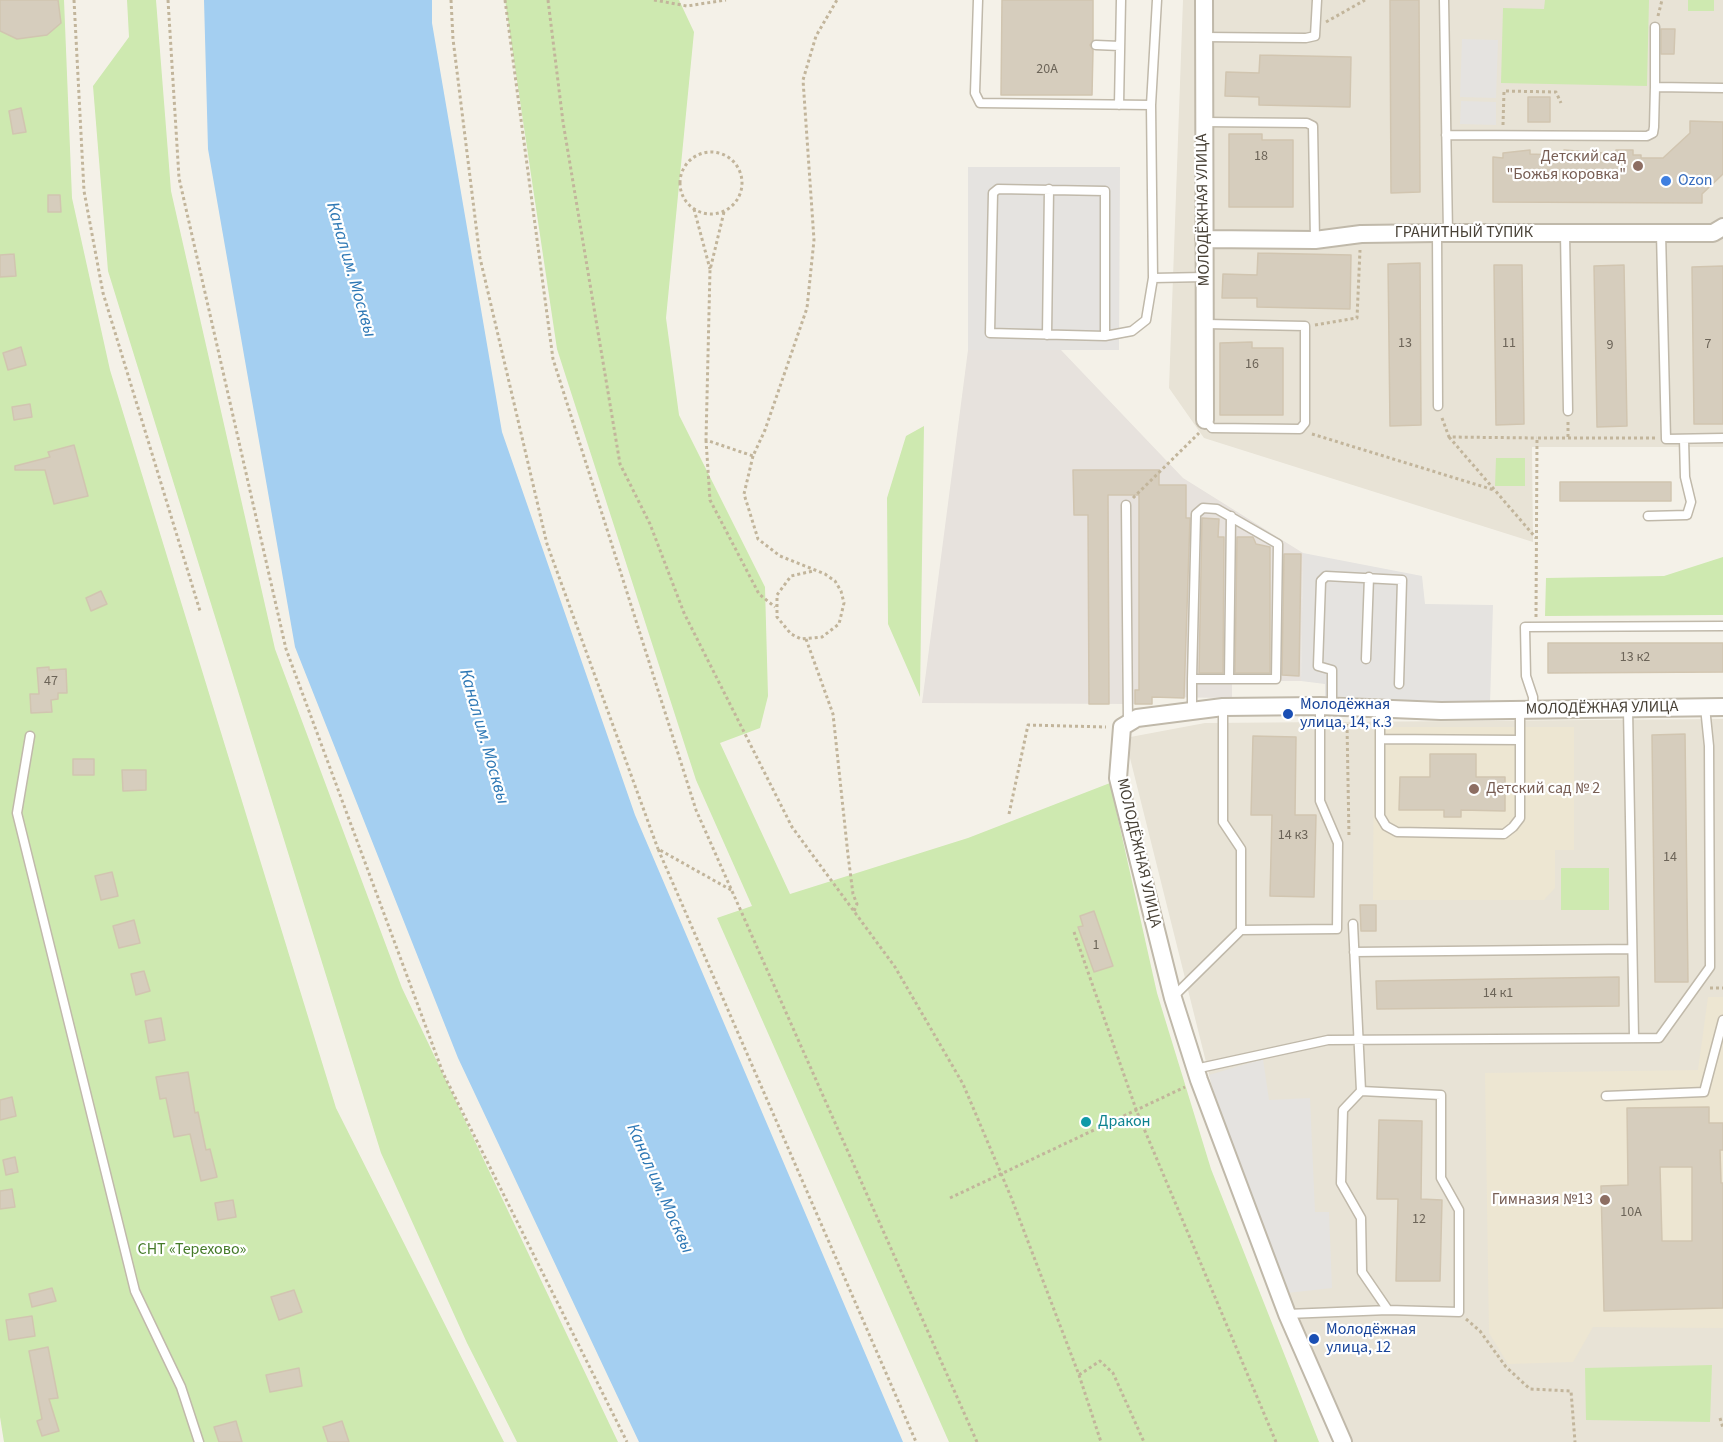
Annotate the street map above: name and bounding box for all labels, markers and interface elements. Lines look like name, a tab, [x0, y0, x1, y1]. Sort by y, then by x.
house number: 20А	[1036, 62, 1058, 78]
street label: МОЛОДЁЖНАЯ УЛИЦА	[1193, 134, 1215, 286]
place label: Детский сад "Божья коровка"	[1506, 147, 1626, 185]
house number: 18	[1254, 149, 1268, 165]
marker: Детский сад "Божья коровка"	[1631, 159, 1645, 173]
place label: Ozon	[1678, 171, 1713, 191]
marker: Ozon	[1659, 174, 1673, 188]
water label: Канал им. Москвы	[320, 200, 380, 340]
street label: ГРАНИТНЫЙ ТУПИК	[1395, 223, 1533, 243]
house number: 13	[1398, 336, 1412, 352]
house number: 11	[1502, 336, 1516, 352]
house number: 7	[1705, 337, 1711, 353]
house number: 9	[1607, 338, 1613, 354]
house number: 16	[1245, 357, 1259, 373]
house number: 13 к2	[1620, 650, 1650, 666]
water label: Канал им. Москвы	[453, 667, 513, 807]
house number: 47	[44, 674, 58, 690]
place label: Молодёжная улица, 14, к.3	[1300, 695, 1392, 733]
street label: МОЛОДЁЖНАЯ УЛИЦА	[1526, 698, 1678, 720]
marker: Молодёжная улица, 14, к.3	[1281, 707, 1295, 721]
street label: МОЛОДЁЖНАЯ УЛИЦА	[1111, 777, 1165, 929]
place label: Детский сад № 2	[1486, 779, 1600, 799]
marker: Детский сад № 2	[1467, 782, 1481, 796]
house number: 14 к3	[1278, 828, 1308, 844]
house number: 14	[1663, 850, 1677, 866]
house number: 1	[1093, 938, 1099, 954]
house number: 14 к1	[1483, 986, 1513, 1002]
place label: Дракон	[1098, 1112, 1151, 1132]
marker: Дракон	[1079, 1115, 1093, 1129]
water label: Канал им. Москвы	[621, 1121, 697, 1257]
place label: Гимназия №13	[1492, 1190, 1593, 1210]
marker: Гимназия №13	[1598, 1193, 1612, 1207]
house number: 10А	[1620, 1205, 1642, 1221]
house number: 12	[1412, 1212, 1426, 1228]
park label: СНТ «Терехово»	[138, 1240, 246, 1260]
place label: Молодёжная улица, 12	[1326, 1320, 1416, 1358]
marker: Молодёжная улица, 12	[1307, 1332, 1321, 1346]

